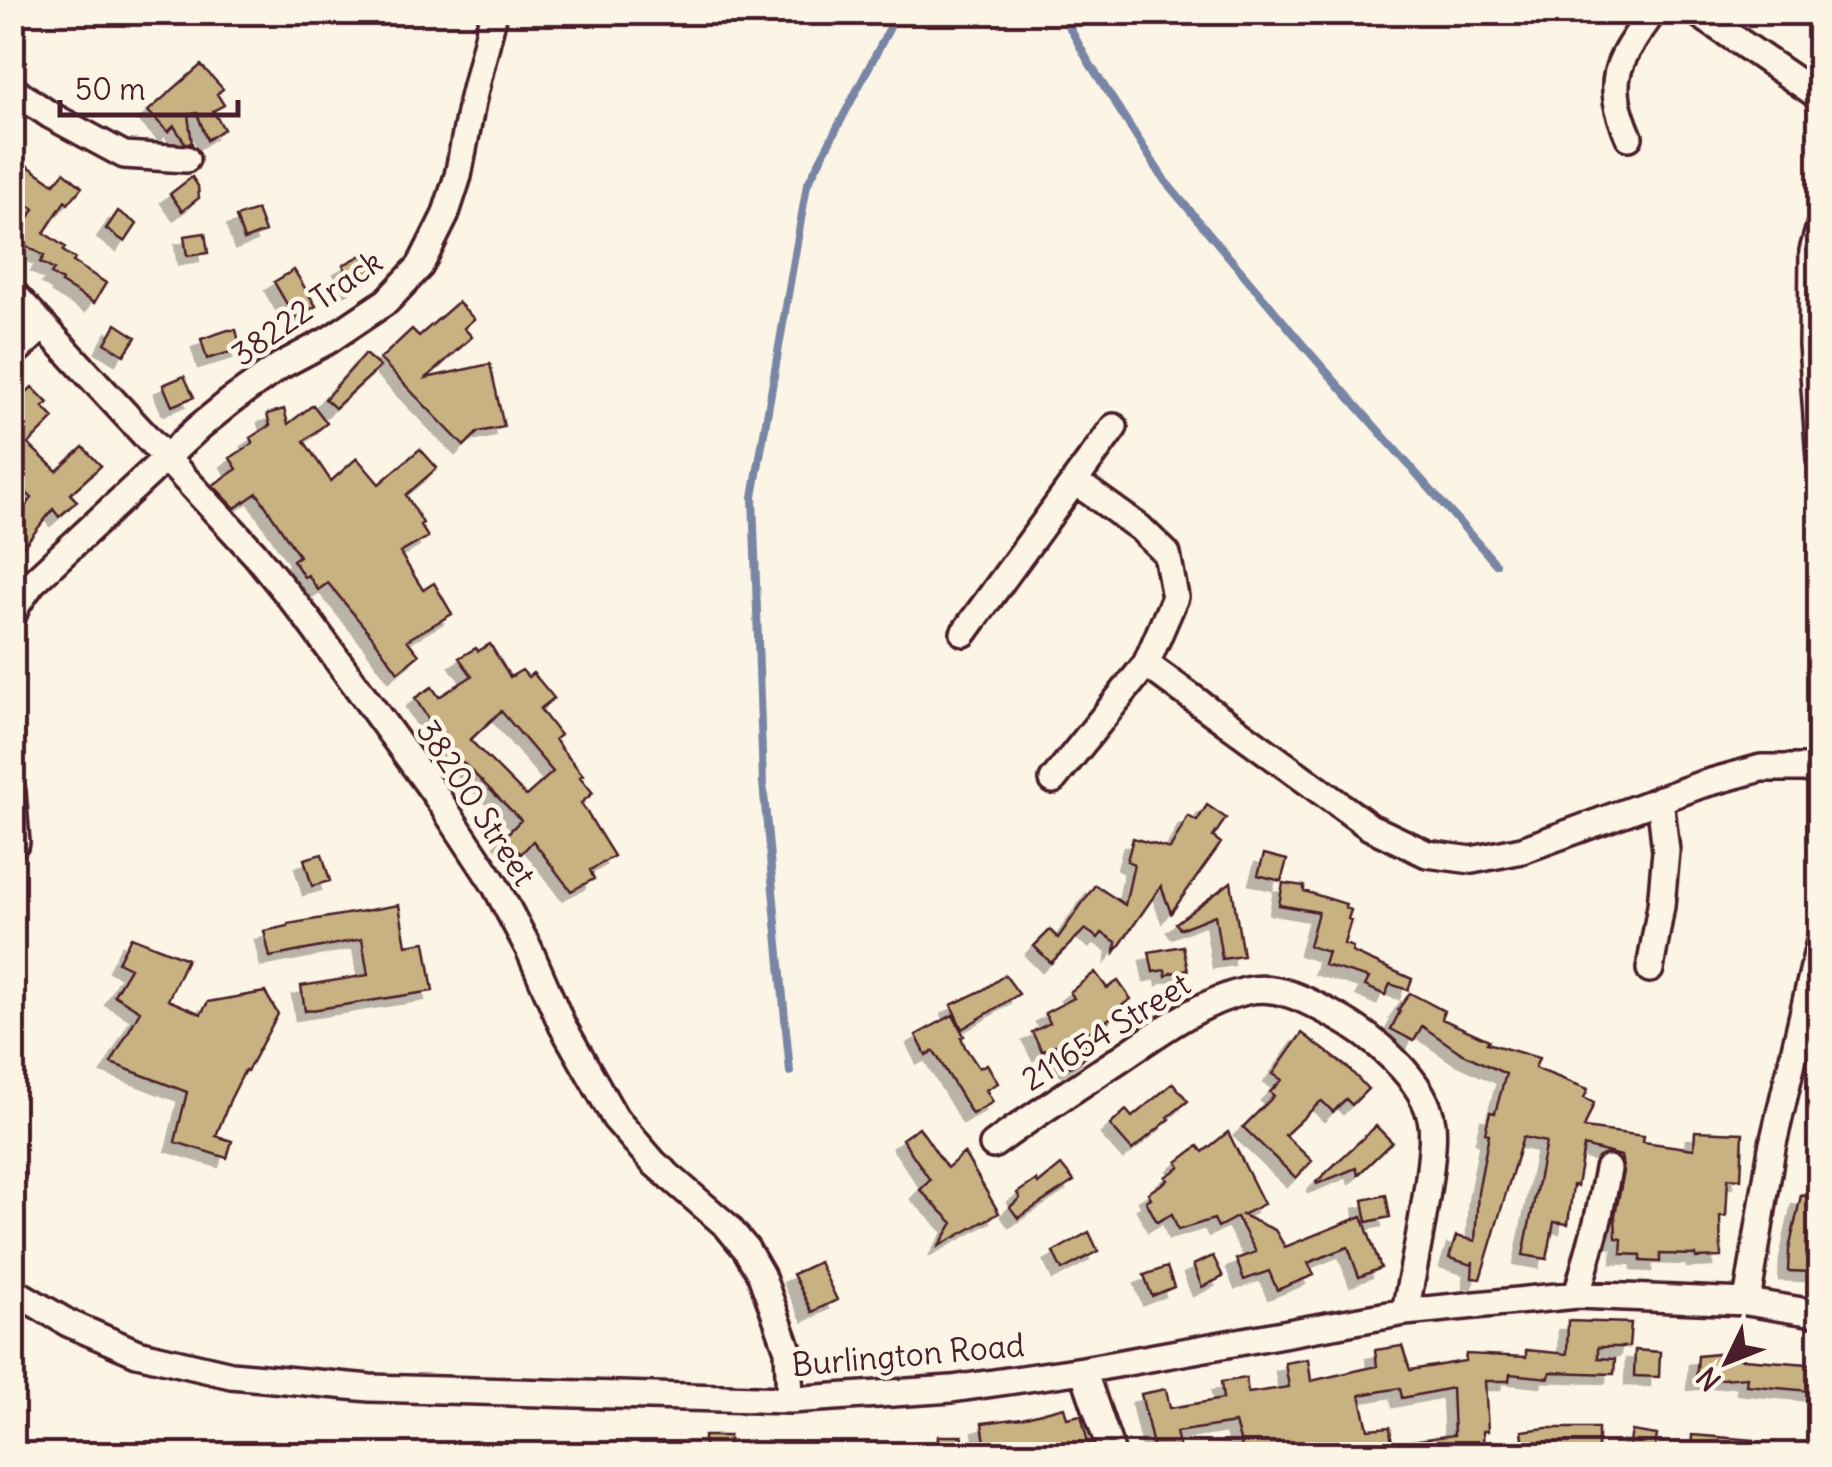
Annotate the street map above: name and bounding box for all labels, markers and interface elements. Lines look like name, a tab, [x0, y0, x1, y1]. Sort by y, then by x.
scale bar	[60, 55, 238, 117]
text: 50 m	[75, 70, 145, 108]
street label: 38222 Track	[223, 241, 390, 375]
street label: 38200 Street	[408, 712, 545, 893]
street label: 211654 Street	[1014, 963, 1198, 1100]
north arrow	[1677, 1312, 1777, 1412]
street label: Burlington Road	[790, 1324, 1026, 1385]
text: N	[1689, 1360, 1728, 1398]

